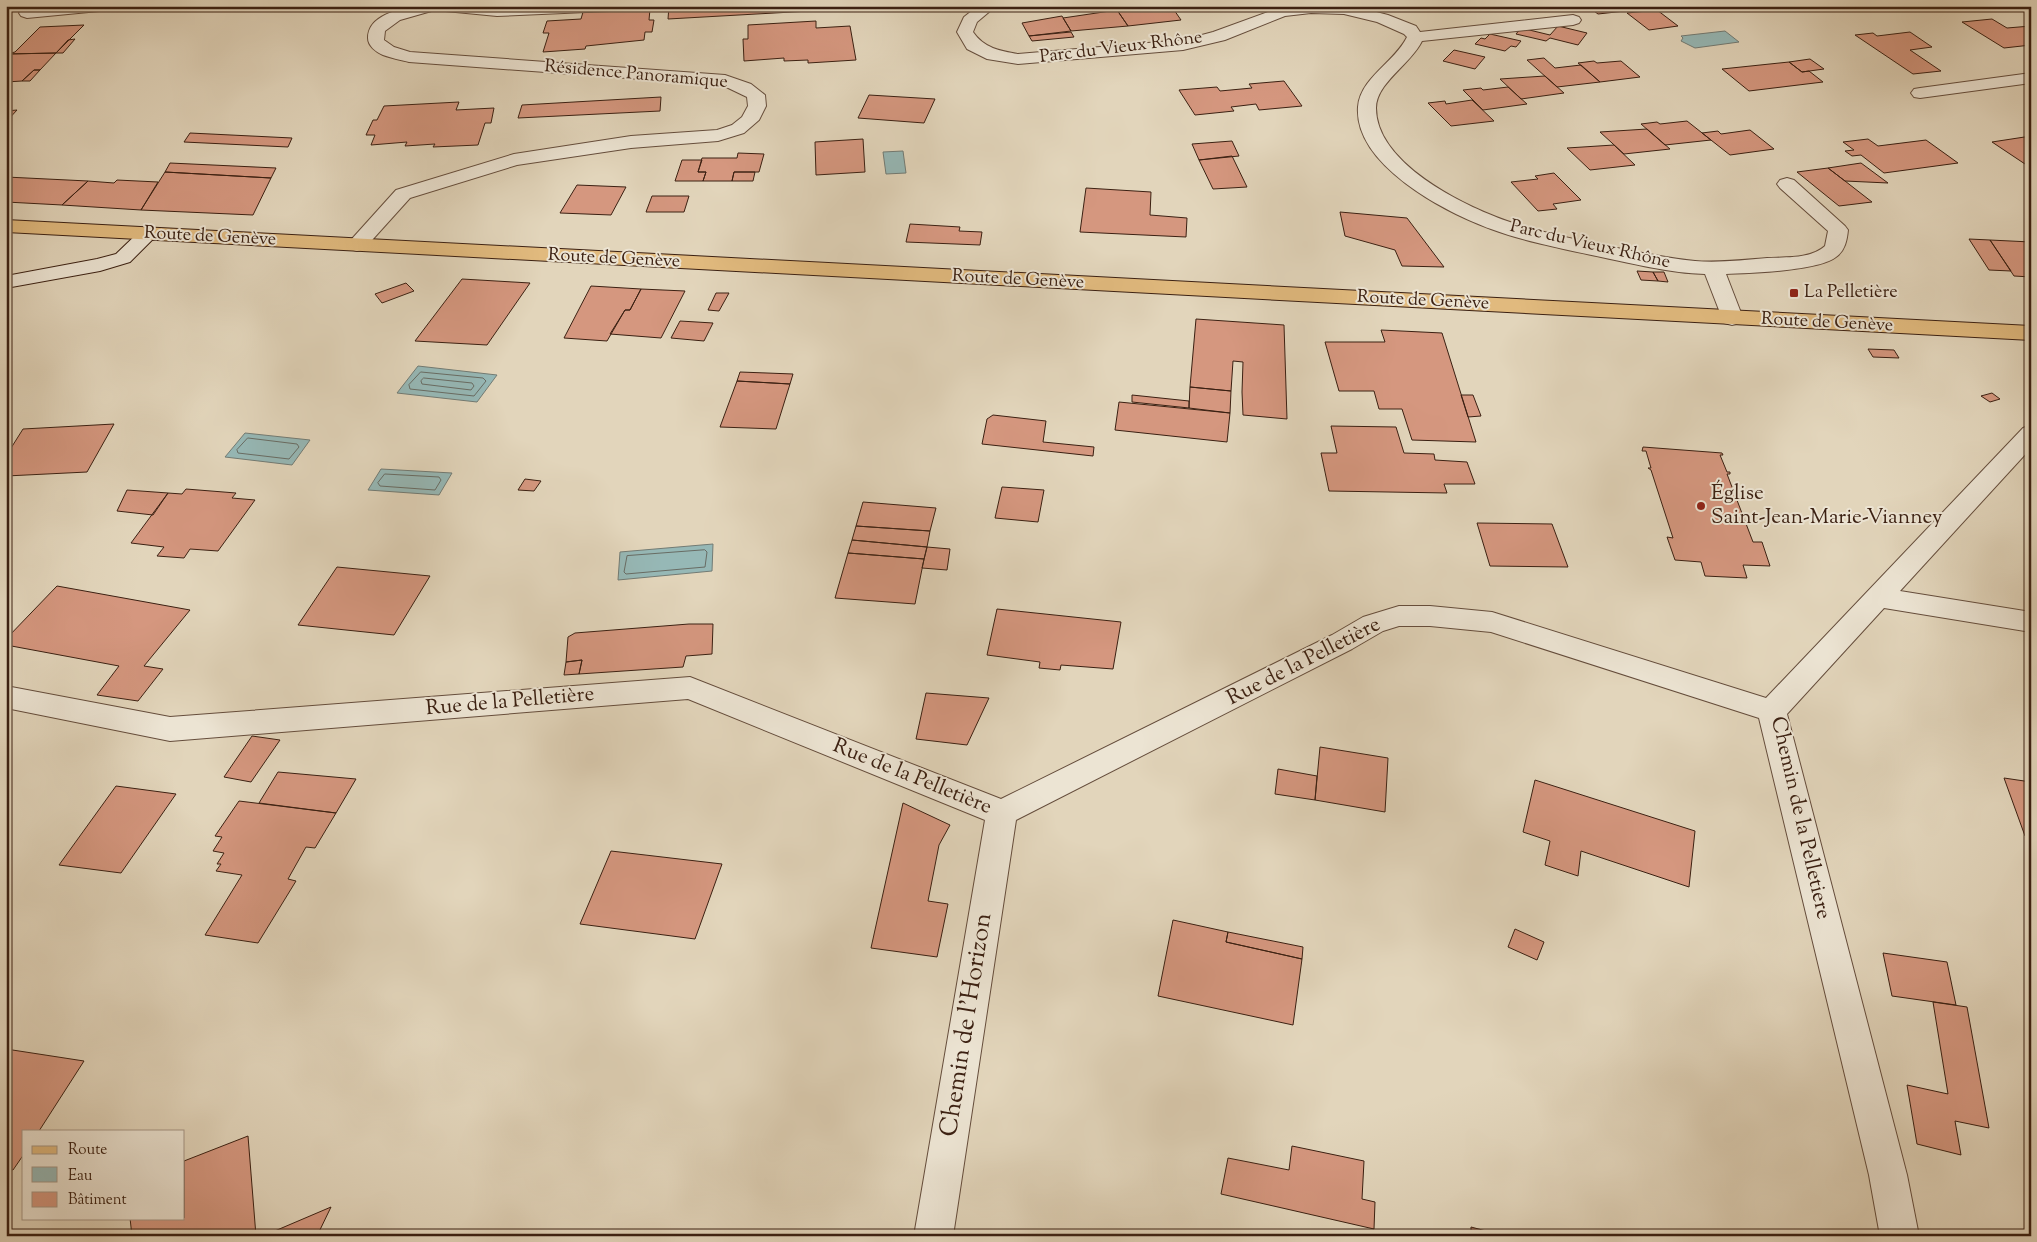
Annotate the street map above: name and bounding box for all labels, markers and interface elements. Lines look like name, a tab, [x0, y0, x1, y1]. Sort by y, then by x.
street label: Parc du Vieux Rhône	[1038, 25, 1204, 71]
street label: Résidence Panoramique	[543, 54, 729, 96]
street label: Parc du Vieux Rhône	[1507, 214, 1673, 276]
street label: Route de Genève	[143, 221, 277, 253]
street label: Route de Genève	[547, 243, 681, 275]
street label: Route de Genève	[951, 264, 1085, 296]
place label: La Pelletière	[1804, 280, 1898, 306]
street label: Route de Genève	[1356, 285, 1490, 317]
marker: La Pelletière	[1788, 287, 1800, 299]
street label: Route de Genève	[1760, 307, 1894, 339]
place label: Église Saint-Jean-Marie-Vianney	[1711, 479, 1943, 533]
marker: Église Saint-Jean-Marie-Vianney	[1695, 500, 1707, 512]
street label: Rue de la Pelletière	[1222, 610, 1386, 714]
street label: Rue de la Pelletière	[424, 680, 596, 724]
street label: Chemin de la Pelletiere	[1762, 714, 1838, 922]
street label: Rue de la Pelletière	[828, 731, 996, 823]
street label: Chemin de l'Horizon	[932, 910, 1002, 1139]
legend	[22, 1130, 185, 1220]
text: Route	[68, 1140, 107, 1161]
text: Eau	[68, 1166, 93, 1187]
text: Bâtiment	[68, 1190, 127, 1211]

